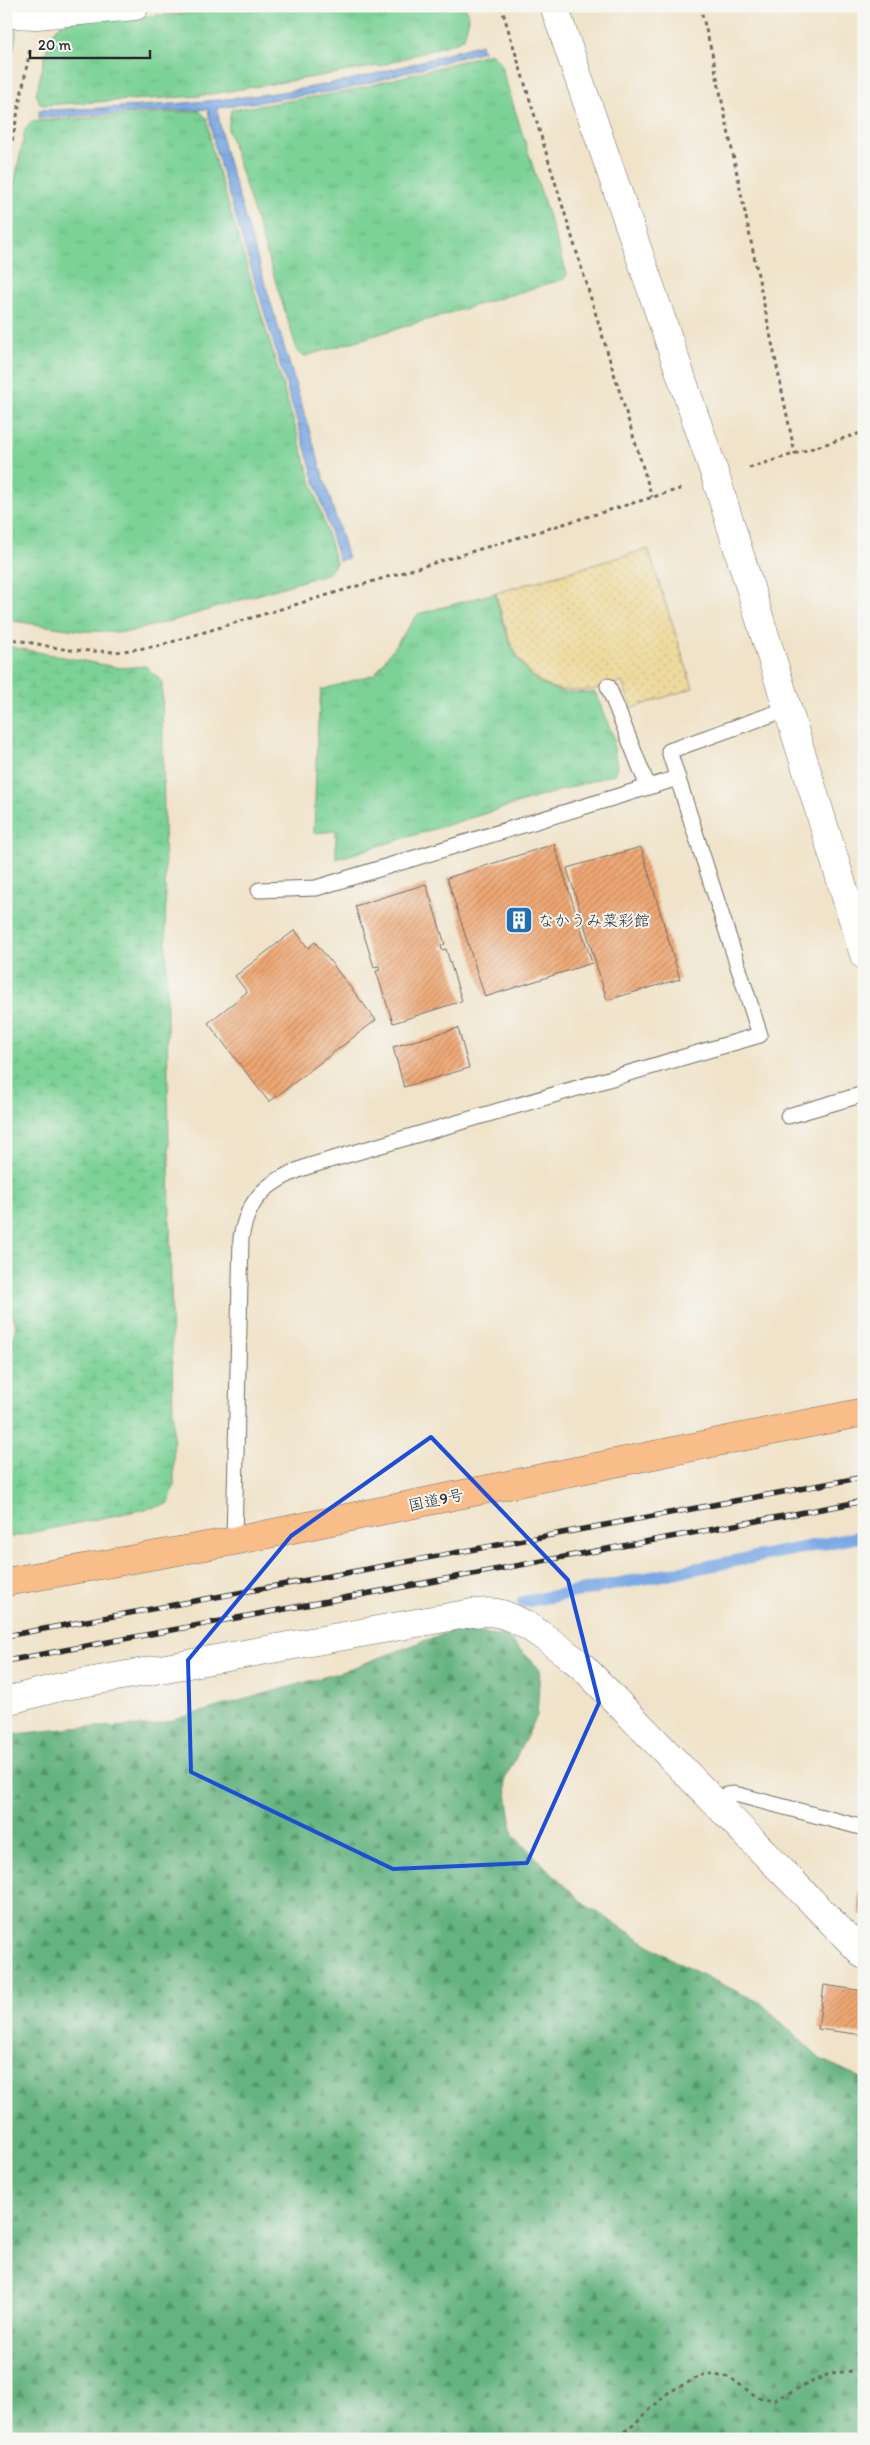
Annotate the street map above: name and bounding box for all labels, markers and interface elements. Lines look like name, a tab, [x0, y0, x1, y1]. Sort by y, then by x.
scale bar	[30, 28, 150, 60]
text: 20 m	[38, 36, 72, 54]
building icon: なかうみ菜彩館	[504, 905, 534, 935]
place label: なかうみ菜彩館	[538, 911, 650, 930]
street label: 国道9号	[406, 1485, 466, 1515]

